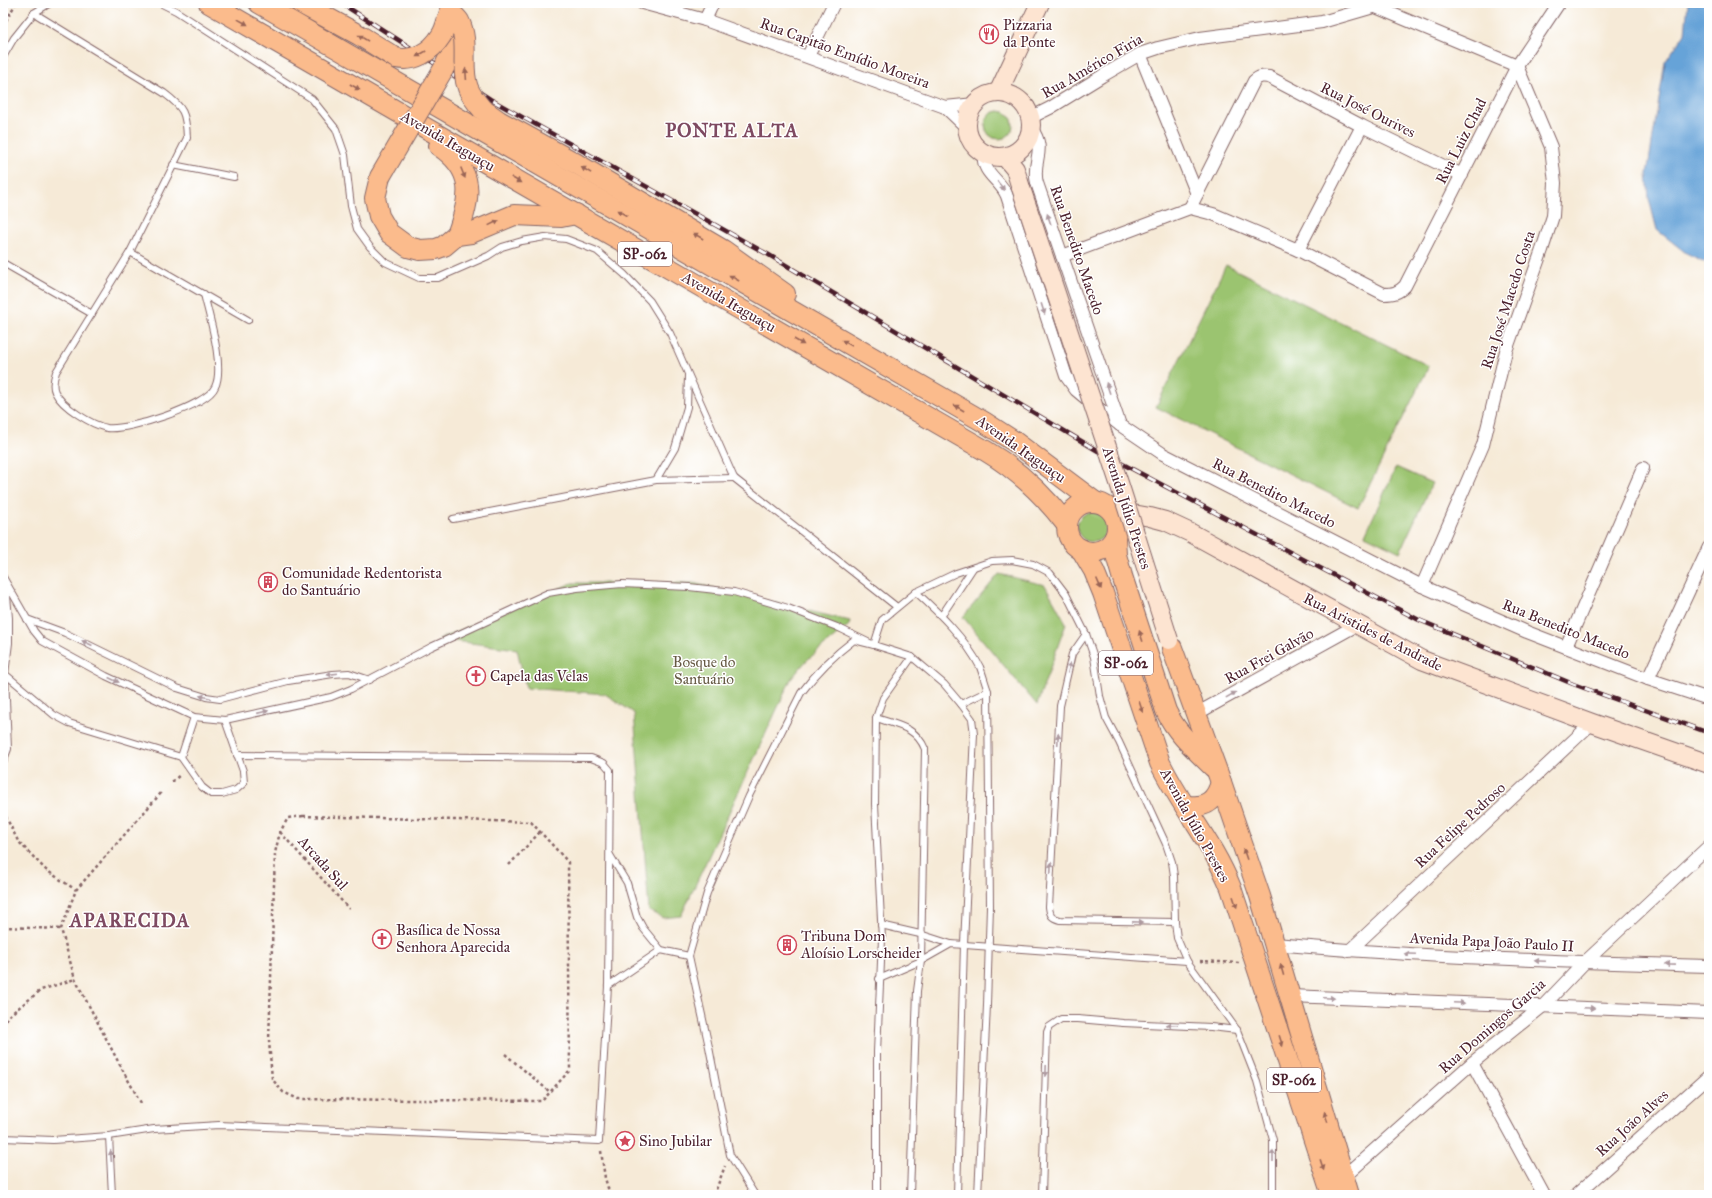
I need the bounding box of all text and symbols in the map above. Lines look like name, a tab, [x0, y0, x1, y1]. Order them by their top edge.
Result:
street label: Rua Capitão Emídio Moreira	[758, 14, 933, 92]
place label: Pizzaria da Ponte	[1003, 16, 1056, 51]
one-way arrow	[237, 19, 248, 26]
restaurant icon: Pizzaria da Ponte	[978, 23, 1000, 45]
street label: Rua Américo Firia	[1038, 29, 1146, 102]
one-way arrow	[357, 34, 369, 41]
one-way arrow	[415, 51, 427, 58]
one-way arrow	[462, 68, 469, 80]
street label: Rua José Ourives	[1317, 78, 1418, 143]
one-way arrow	[349, 84, 361, 91]
street label: Rua Luiz Chad	[1432, 95, 1491, 187]
street label: Avenida Itaguaçu	[397, 106, 498, 175]
district label: PONTE ALTA	[665, 119, 799, 142]
one-way arrow	[580, 166, 592, 173]
one-way arrow	[460, 167, 466, 178]
one-way arrow	[510, 176, 522, 183]
one-way arrow	[997, 181, 1005, 191]
street label: Rua Benedito Macedo	[1046, 183, 1108, 317]
one-way arrow	[616, 209, 627, 216]
one-way arrow	[1046, 213, 1052, 225]
one-way arrow	[488, 220, 500, 226]
street label: Rua José Macedo Costa	[1477, 228, 1540, 372]
one-way arrow	[692, 232, 704, 239]
road number: SP-062	[618, 242, 672, 266]
street label: Avenida Itaguaçu	[678, 267, 779, 336]
one-way arrow	[728, 274, 740, 281]
one-way arrow	[1040, 303, 1046, 315]
one-way arrow	[793, 339, 805, 346]
one-way arrow	[841, 339, 853, 346]
one-way arrow	[1105, 382, 1111, 394]
one-way arrow	[953, 404, 965, 411]
street label: Avenida Itaguaçu	[972, 411, 1069, 487]
street label: Avenida Júlio Prestes	[1097, 444, 1155, 572]
street label: Rua Benedito Macedo	[1209, 454, 1339, 532]
place label: Comunidade Redentorista do Santuário	[282, 564, 442, 599]
building icon: Comunidade Redentorista do Santuário	[257, 571, 279, 593]
one-way arrow	[1096, 578, 1102, 589]
street label: Rua Aristides de Andrade	[1300, 589, 1446, 675]
street label: Rua Benedito Macedo	[1500, 595, 1633, 663]
street label: Rua Frei Galvão	[1221, 624, 1317, 688]
one-way arrow	[1138, 630, 1144, 642]
one-way arrow	[82, 640, 93, 646]
road number: SP-062	[1099, 651, 1153, 675]
park label: Bosque do Santuário	[673, 653, 736, 688]
one-way arrow	[1066, 662, 1072, 674]
church icon: Capela das Velas	[465, 665, 487, 687]
place label: Capela das Velas	[490, 667, 588, 685]
one-way arrow	[326, 671, 338, 677]
one-way arrow	[108, 677, 120, 683]
one-way arrow	[1225, 691, 1236, 698]
one-way arrow	[199, 693, 212, 699]
one-way arrow	[1138, 701, 1144, 713]
one-way arrow	[257, 709, 269, 715]
one-way arrow	[1055, 733, 1062, 745]
street label: Avenida Júlio Prestes	[1155, 764, 1234, 886]
street label: Rua Felipe Pedroso	[1411, 778, 1509, 872]
street label: Arcada Sul	[294, 832, 352, 894]
one-way arrow	[1242, 848, 1248, 860]
one-way arrow	[1047, 862, 1054, 874]
one-way arrow	[1233, 896, 1239, 908]
district label: APARECIDA	[68, 909, 190, 932]
one-way arrow	[1132, 919, 1145, 925]
place label: Basílica de Nossa Senhora Aparecida	[396, 921, 511, 956]
place label: Tribuna Dom Aloísio Lorscheider	[800, 927, 922, 962]
church icon: Basílica de Nossa Senhora Aparecida	[371, 928, 393, 950]
street label: Avenida Papa João Paulo II	[1408, 929, 1575, 956]
building icon: Tribuna Dom Aloísio Lorscheider	[776, 934, 798, 956]
one-way arrow	[1403, 951, 1416, 957]
one-way arrow	[1534, 957, 1546, 964]
one-way arrow	[1663, 962, 1676, 968]
one-way arrow	[1279, 964, 1285, 976]
street label: Rua Domingos Garcia	[1435, 974, 1549, 1077]
one-way arrow	[1323, 994, 1335, 1001]
one-way arrow	[1453, 1000, 1466, 1006]
one-way arrow	[1583, 1005, 1595, 1012]
one-way arrow	[1166, 1022, 1178, 1029]
one-way arrow	[1278, 1036, 1284, 1048]
one-way arrow	[1042, 1065, 1049, 1077]
road number: SP-062	[1267, 1068, 1321, 1092]
street label: Rua João Alves	[1592, 1086, 1673, 1161]
one-way arrow	[1323, 1111, 1329, 1123]
place icon: Sino Jubilar	[614, 1130, 636, 1152]
place label: Sino Jubilar	[639, 1132, 712, 1151]
one-way arrow	[1270, 1149, 1276, 1162]
one-way arrow	[107, 1150, 114, 1162]
one-way arrow	[1319, 1159, 1325, 1171]

